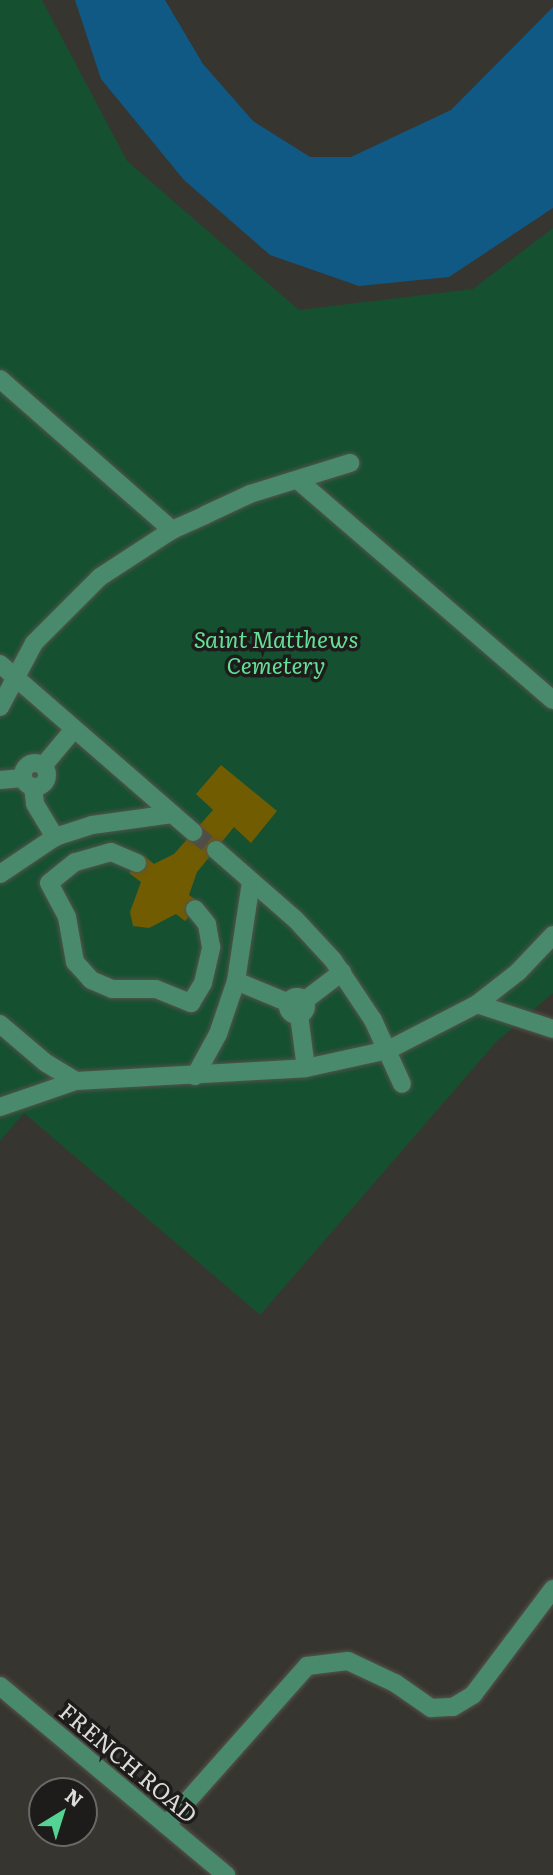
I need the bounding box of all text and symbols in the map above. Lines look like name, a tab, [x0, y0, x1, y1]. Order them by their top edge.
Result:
park label: Saint Matthews Cemetery	[194, 624, 358, 678]
street label: FRENCH ROAD	[55, 1696, 203, 1828]
north arrow	[28, 1777, 98, 1847]

